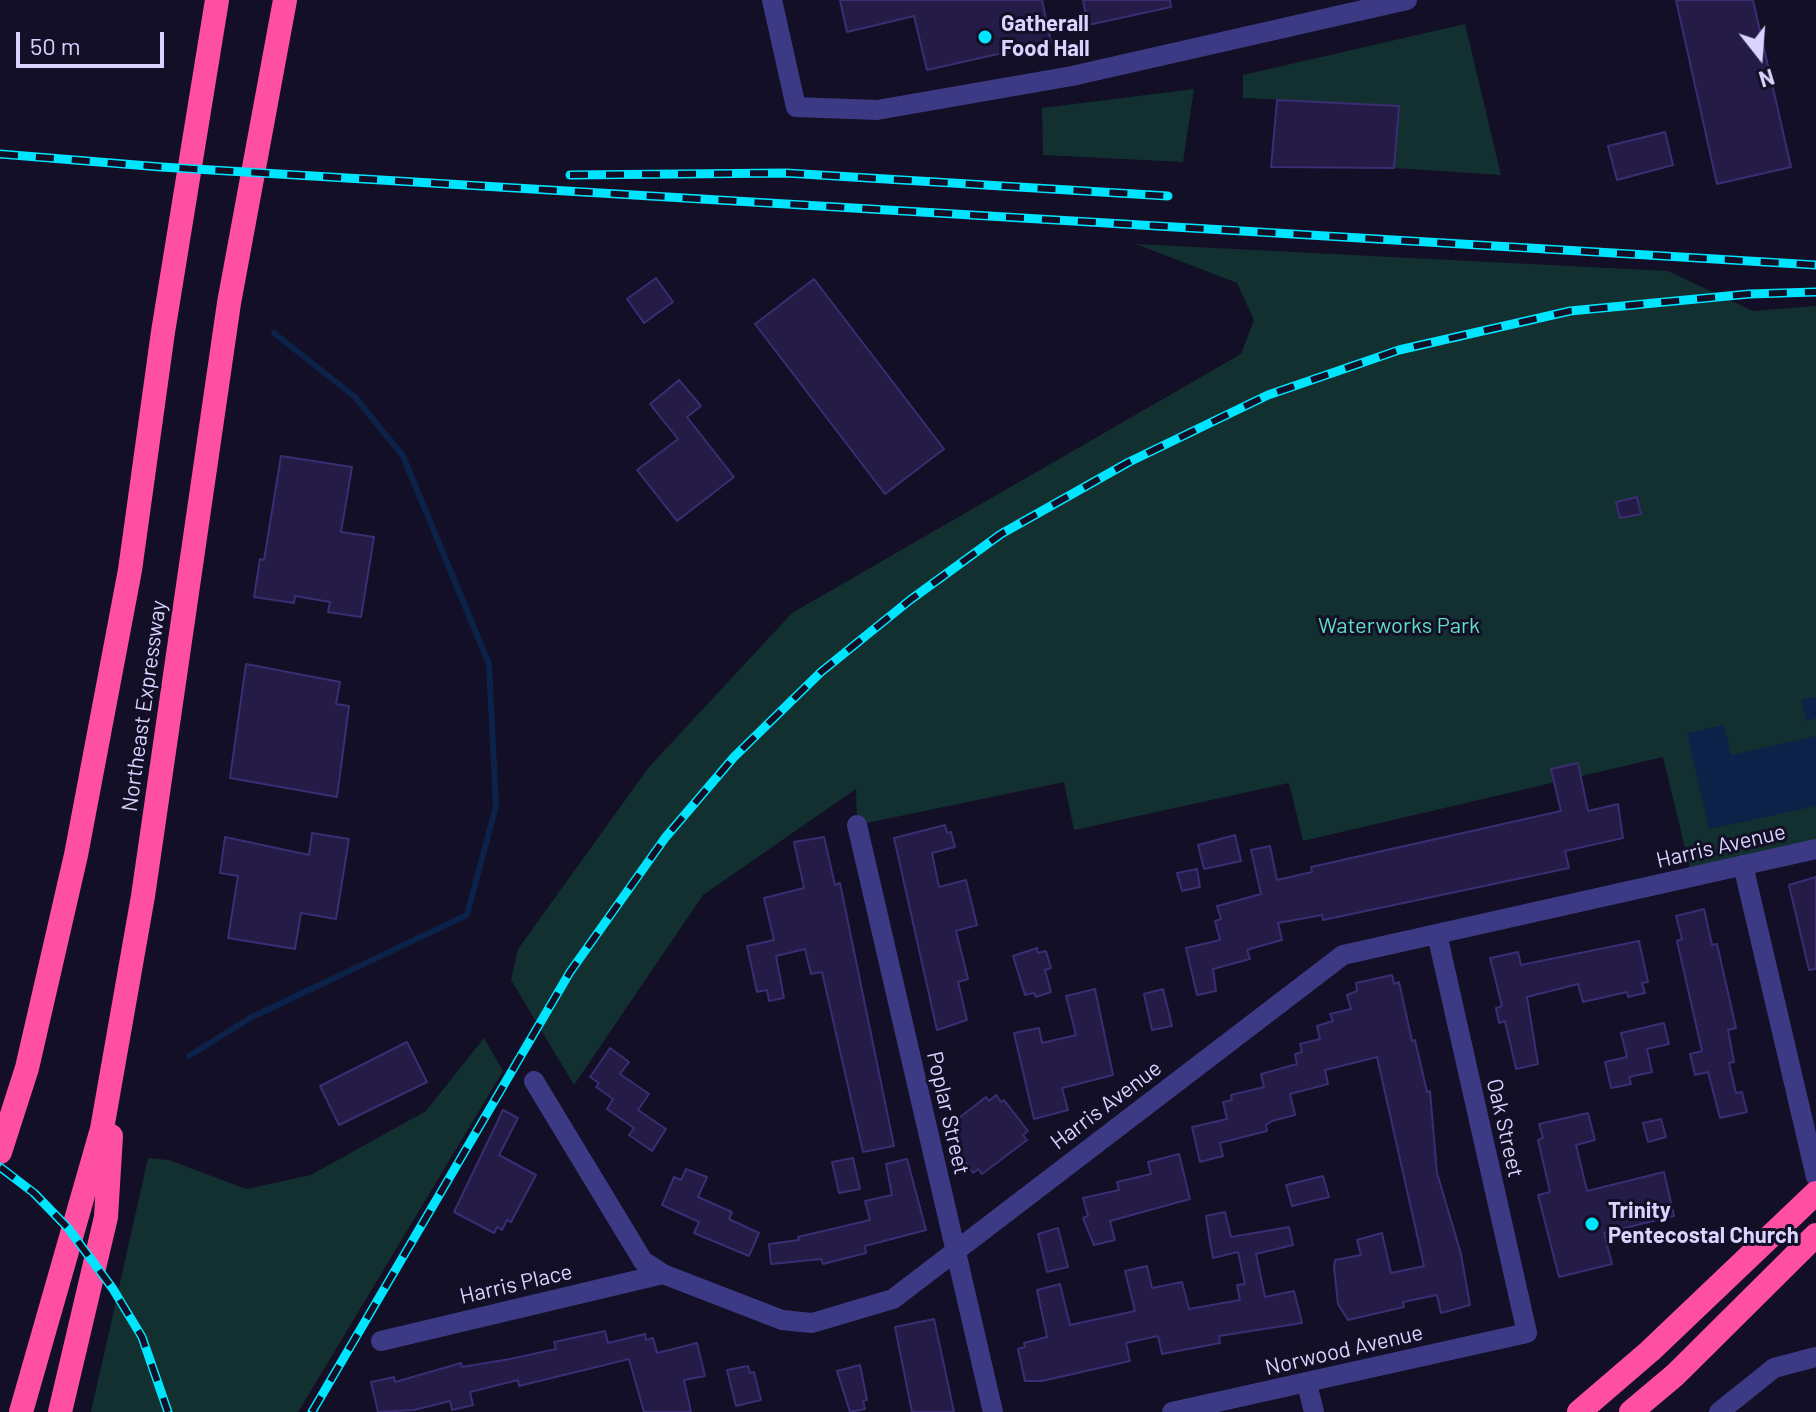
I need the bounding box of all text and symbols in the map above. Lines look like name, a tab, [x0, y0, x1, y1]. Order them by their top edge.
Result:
place label: Gatherall Food Hall	[1001, 11, 1090, 62]
scale bar	[20, 16, 168, 66]
north arrow	[1720, 16, 1800, 96]
marker: Gatherall Food Hall	[976, 28, 994, 46]
text: 50 m	[30, 31, 81, 60]
text: N	[1756, 64, 1778, 94]
street label: Northeast Expressway	[116, 599, 172, 813]
park label: Waterworks Park	[1318, 613, 1480, 639]
street label: Harris Avenue	[1654, 818, 1788, 874]
street label: Poplar Street	[921, 1049, 975, 1177]
street label: Harris Avenue	[1045, 1055, 1167, 1155]
street label: Oak Street	[1481, 1076, 1529, 1180]
place label: Trinity Pentecostal Church	[1608, 1198, 1799, 1250]
marker: Trinity Pentecostal Church	[1583, 1215, 1601, 1233]
street label: Harris Place	[457, 1258, 575, 1310]
street label: Norwood Avenue	[1262, 1319, 1426, 1381]

